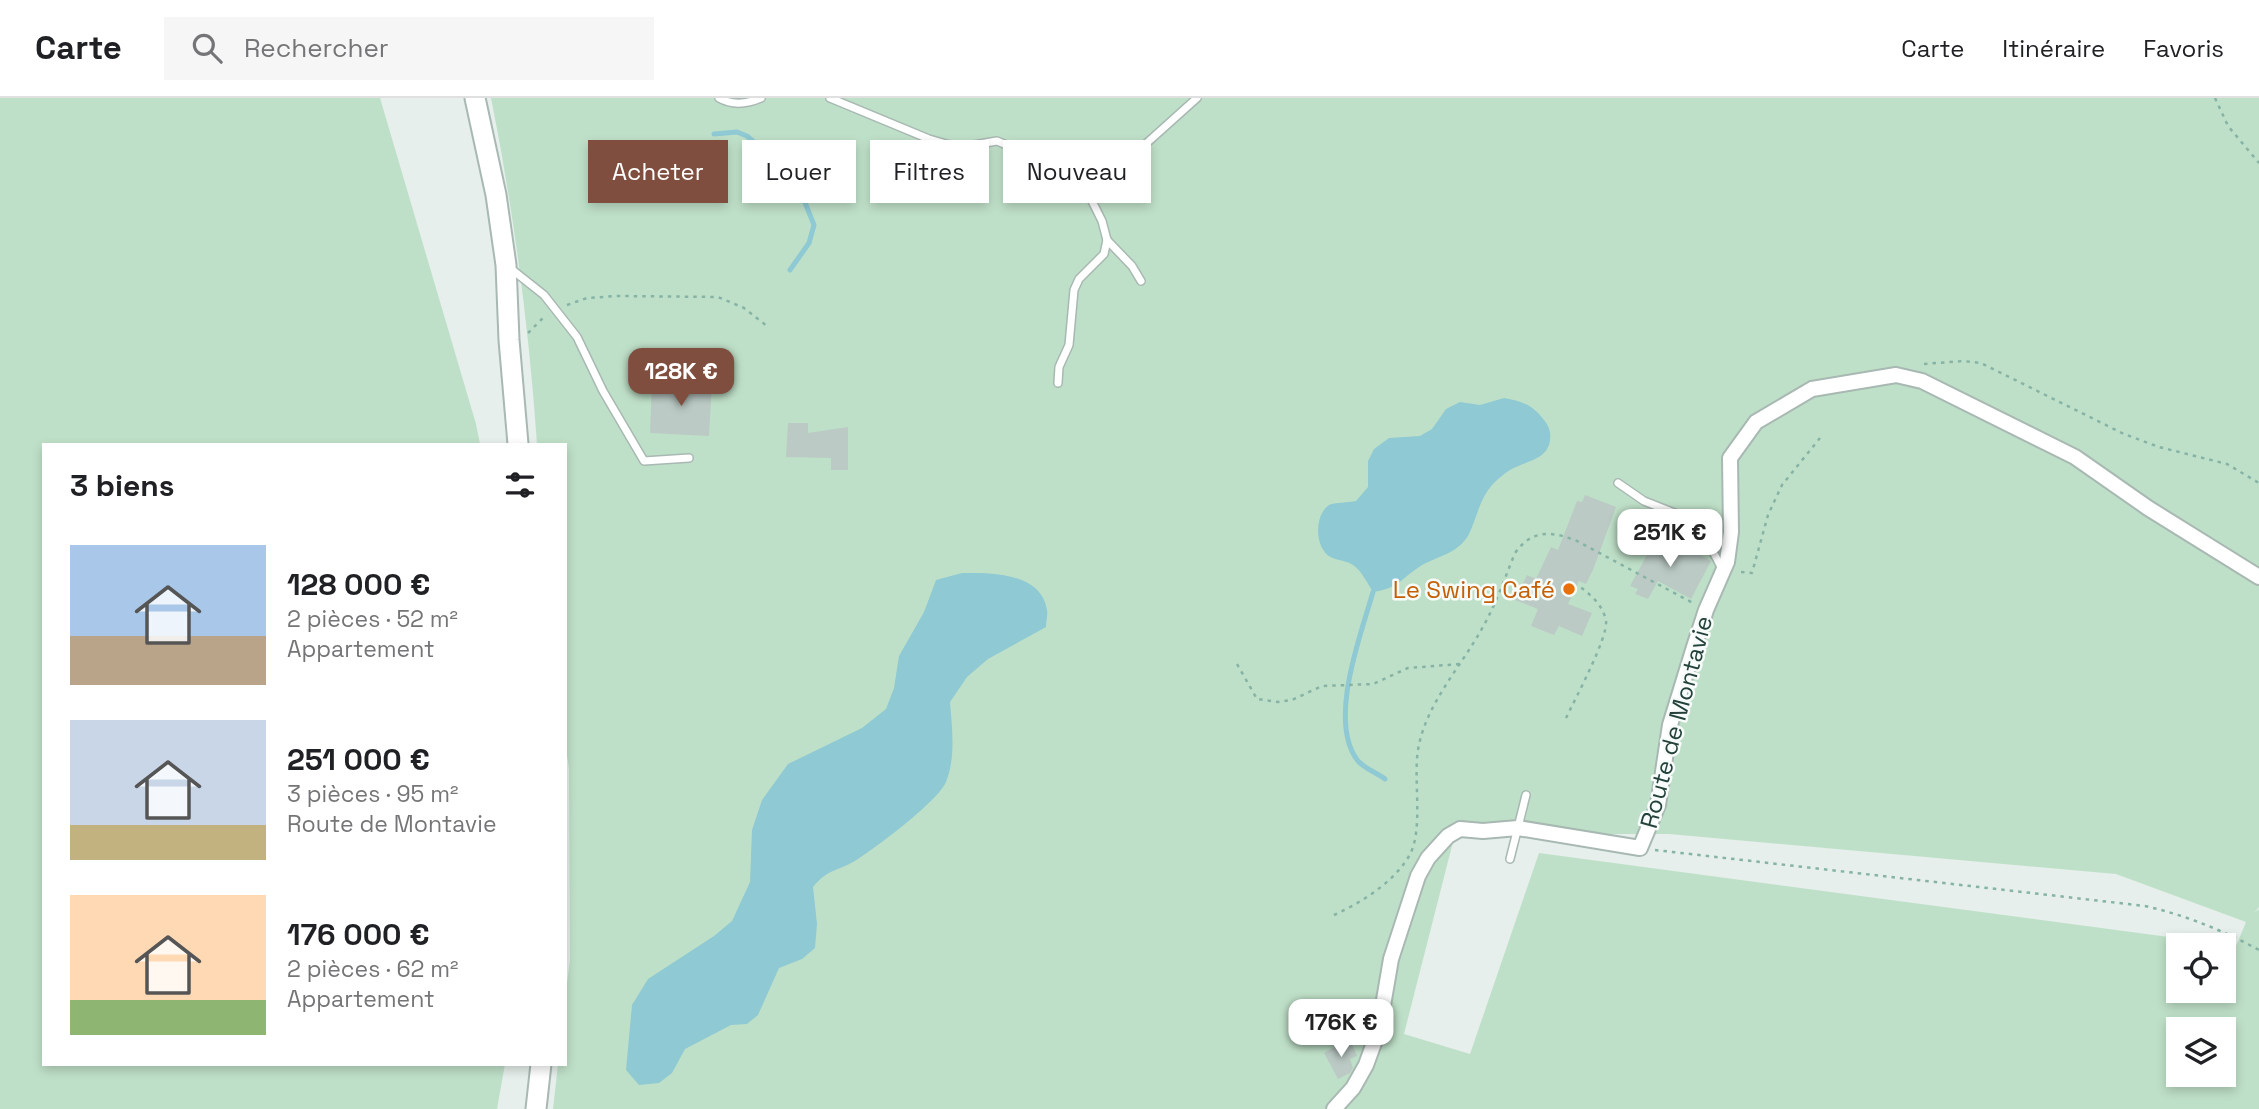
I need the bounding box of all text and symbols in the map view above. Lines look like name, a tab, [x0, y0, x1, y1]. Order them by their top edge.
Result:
search box	[164, 17, 654, 80]
text: Carte	[35, 27, 122, 69]
icon: search	[188, 29, 226, 67]
text: Rechercher	[244, 31, 389, 65]
text: Carte	[1901, 33, 1964, 64]
text: Itinéraire	[2002, 33, 2105, 64]
text: Favoris	[2143, 33, 2224, 64]
chip: Acheter	[588, 140, 728, 203]
chip: Louer	[742, 140, 856, 203]
chip: Filtres	[870, 140, 989, 203]
chip: Nouveau	[1003, 140, 1151, 203]
pin: 128K €	[624, 348, 738, 408]
text: 128K €	[644, 356, 718, 386]
text: 3 biens	[70, 466, 175, 505]
icon: filters	[501, 466, 539, 504]
pin: 251K €	[1613, 510, 1727, 569]
text: 251K €	[1633, 517, 1707, 547]
text: 128 000 €	[287, 565, 430, 604]
icon: home	[126, 573, 210, 657]
place label: Le Swing Café	[1393, 574, 1555, 605]
marker: Le Swing Café	[1561, 581, 1577, 597]
text: 2 pièces · 52 m²	[287, 604, 458, 634]
street label: Route de Montavie	[1633, 612, 1719, 832]
text: Appartement	[287, 634, 435, 664]
text: 251 000 €	[287, 740, 430, 779]
icon: home	[126, 748, 210, 832]
text: 3 pièces · 95 m²	[287, 779, 458, 809]
text: Route de Montavie	[287, 809, 497, 839]
text: 176 000 €	[287, 915, 430, 954]
icon: home	[126, 923, 210, 1007]
map controls	[2166, 933, 2236, 1087]
button: locate	[2166, 933, 2236, 1003]
text: 2 pièces · 62 m²	[287, 954, 458, 984]
text: Appartement	[287, 984, 435, 1014]
pin: 176K €	[1284, 1000, 1398, 1059]
text: 176K €	[1304, 1007, 1378, 1037]
button: layers	[2166, 1017, 2236, 1087]

